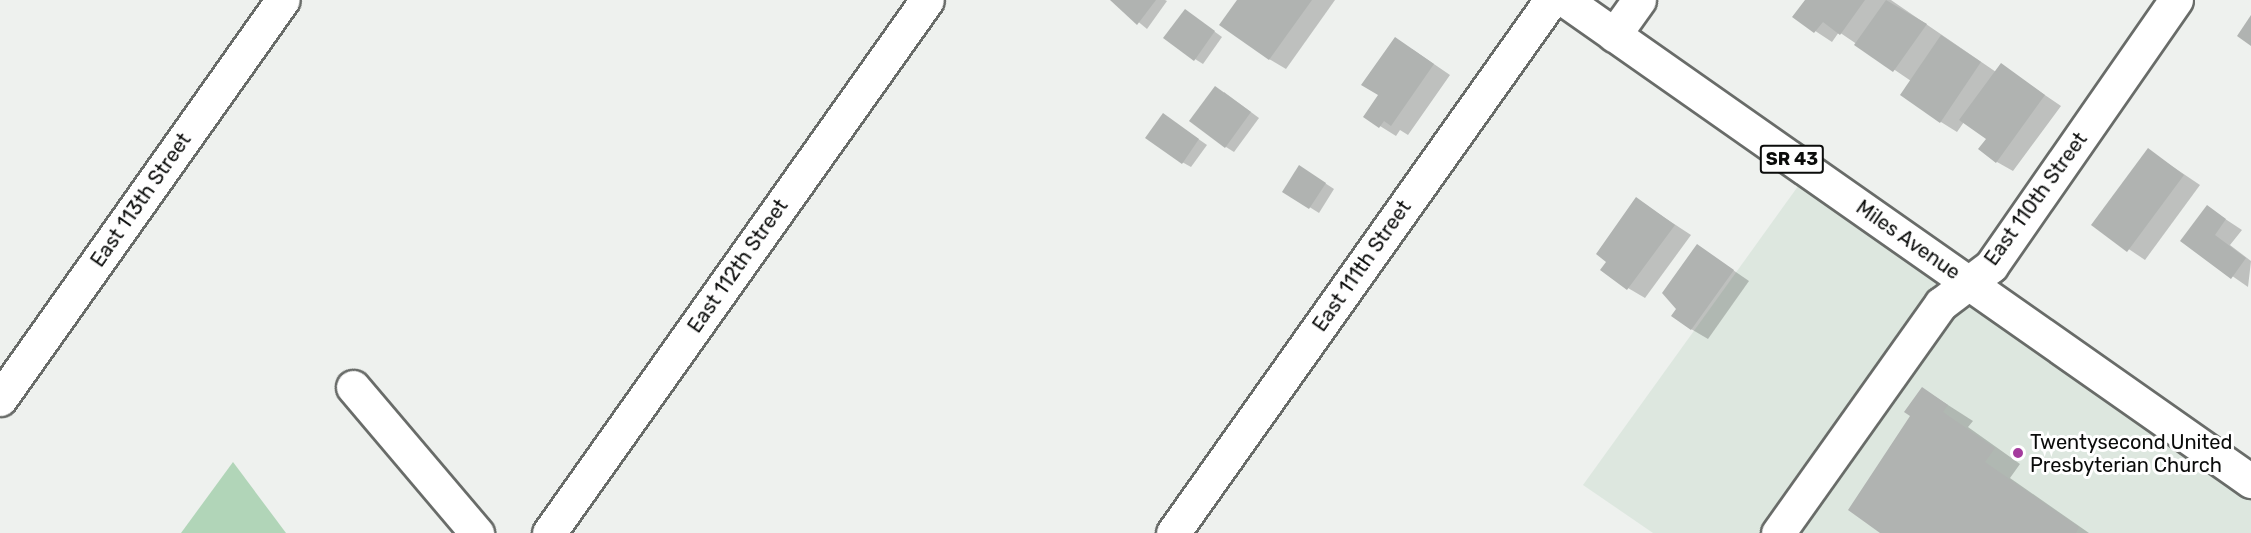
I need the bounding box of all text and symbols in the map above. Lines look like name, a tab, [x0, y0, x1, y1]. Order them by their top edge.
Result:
street label: East 113th Street	[86, 128, 196, 272]
street label: East 110th Street	[1980, 128, 2092, 270]
road number: SR 43	[1759, 144, 1825, 174]
street label: East 112th Street	[683, 195, 793, 337]
street label: Miles Avenue	[1851, 195, 1965, 285]
street label: East 111th Street	[1308, 196, 1416, 336]
place label: Twentysecond United Presbyterian Church	[2030, 430, 2232, 477]
marker: Twentysecond United Presbyterian Church	[2011, 446, 2025, 460]

